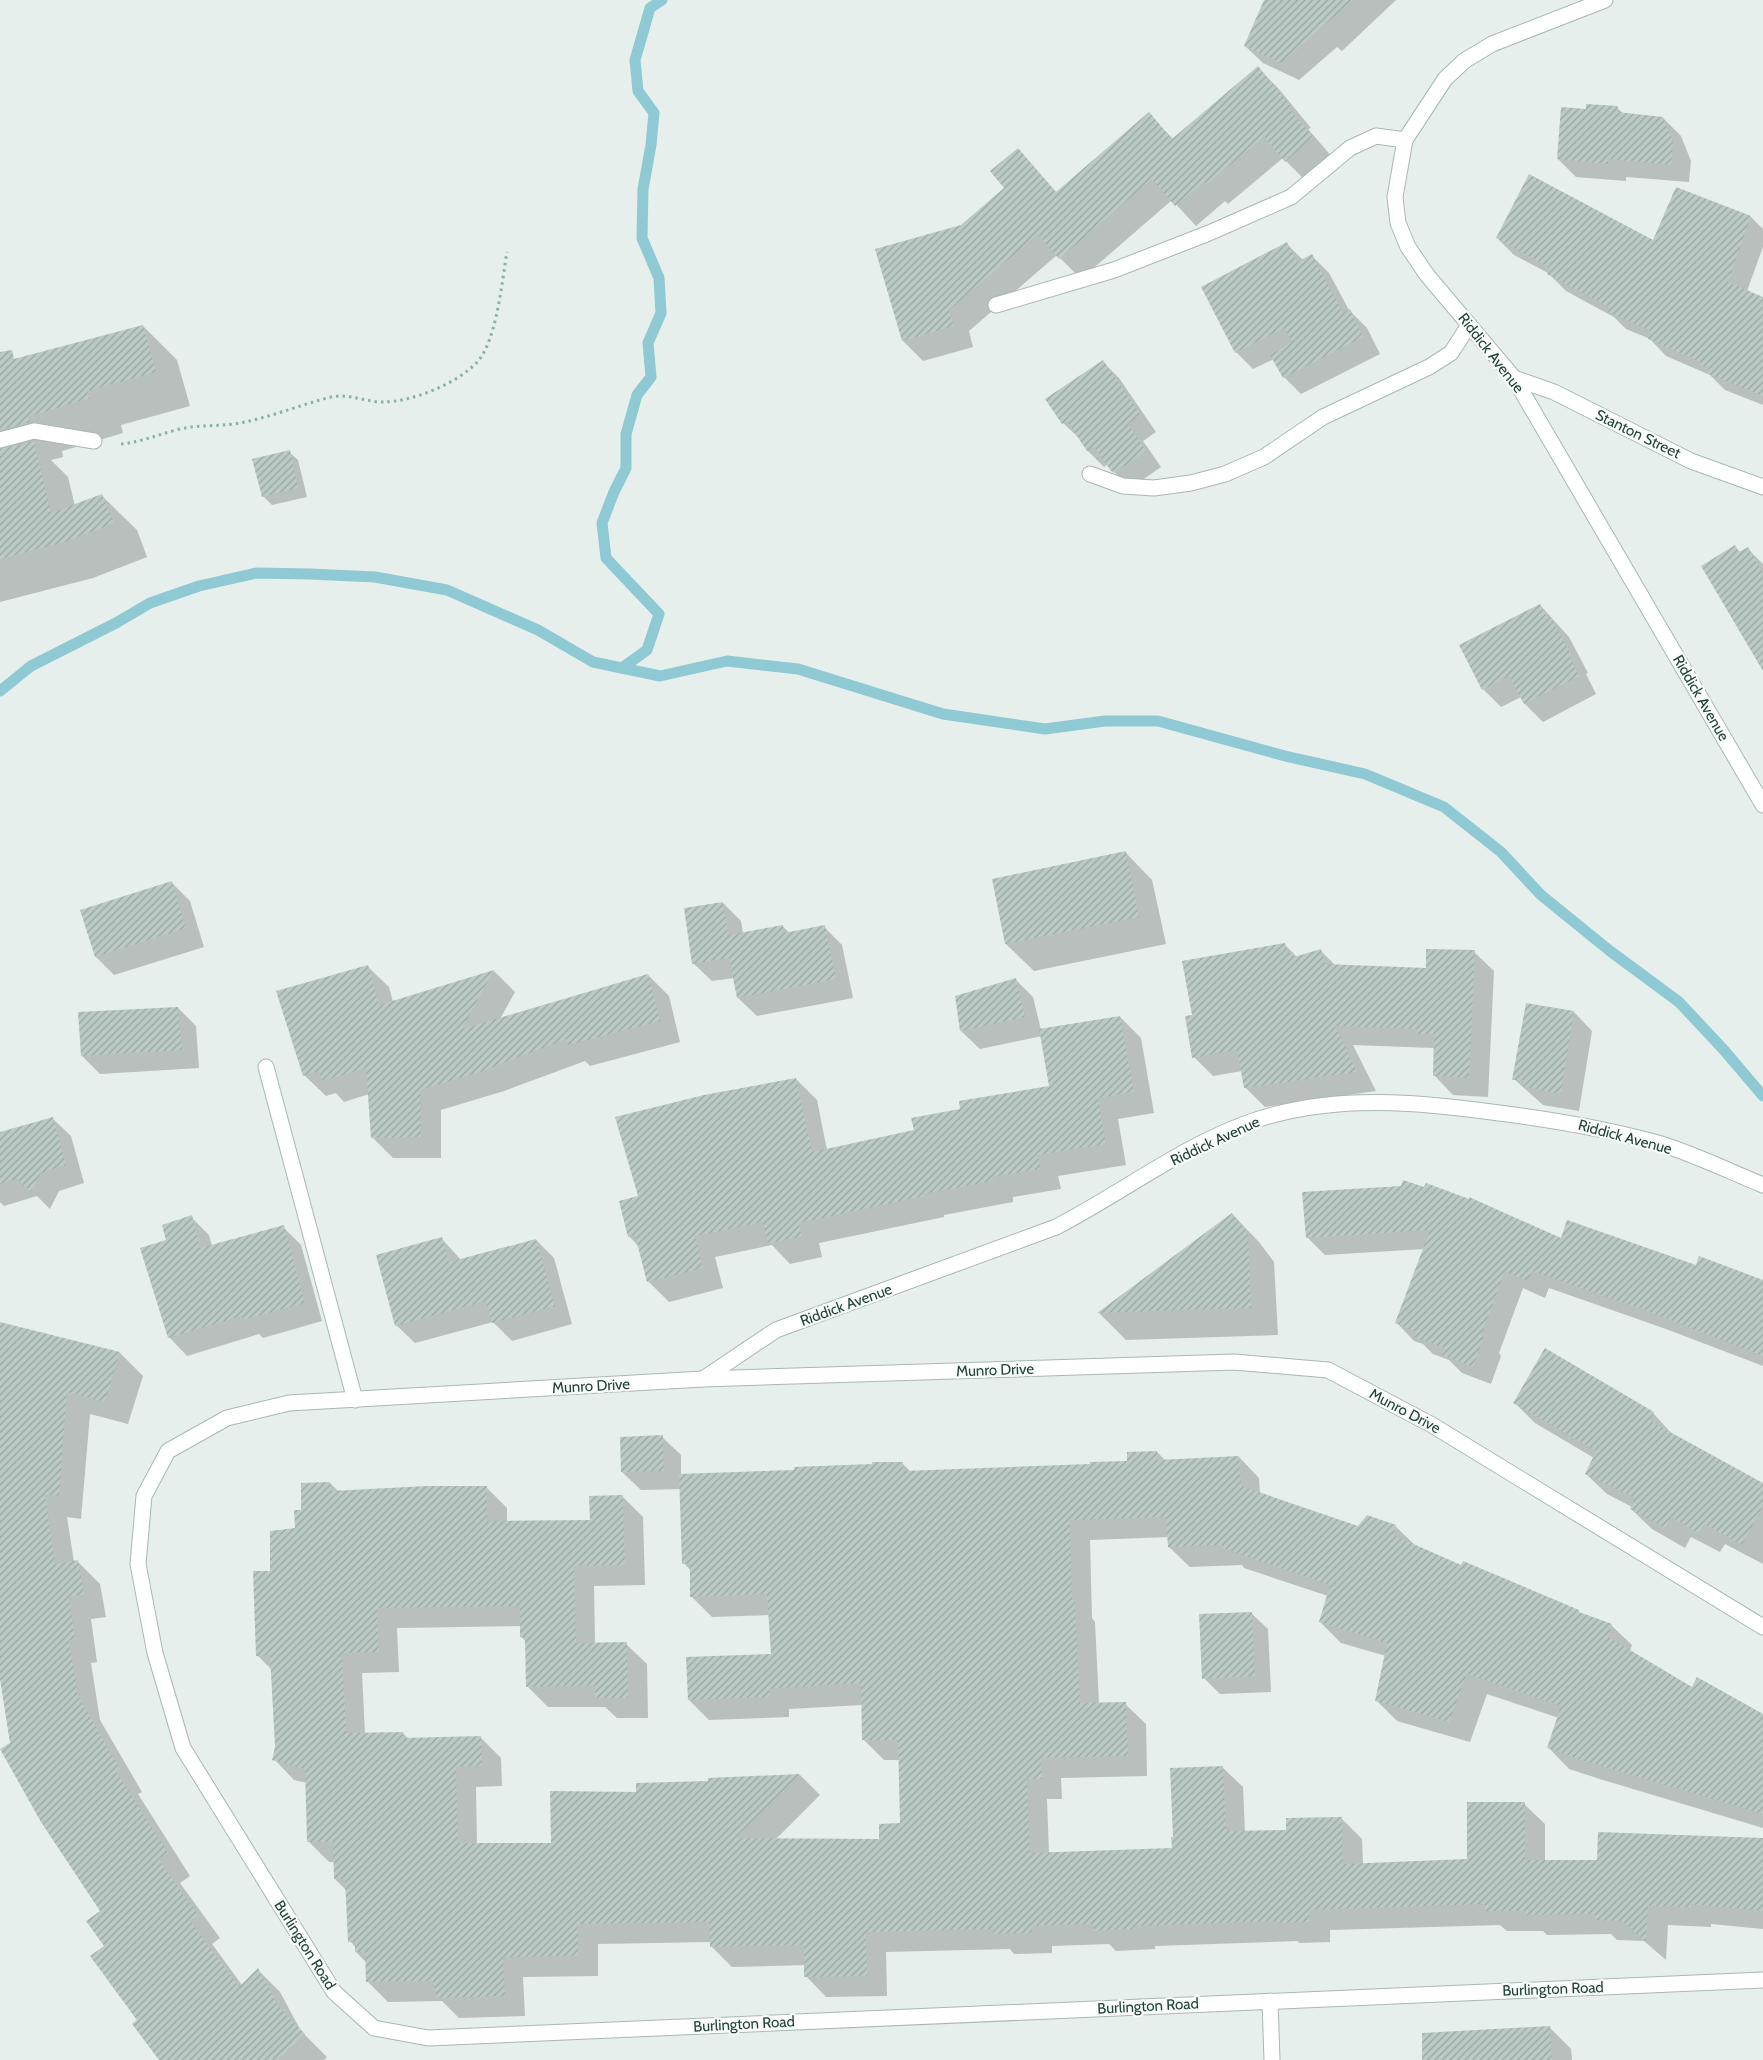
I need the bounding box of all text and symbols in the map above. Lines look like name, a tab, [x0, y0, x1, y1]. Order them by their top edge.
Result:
street label: Riddick Avenue	[1454, 309, 1528, 397]
street label: Stanton Street	[1592, 406, 1684, 462]
street label: Riddick Avenue	[1669, 652, 1733, 745]
street label: Riddick Avenue	[1168, 1112, 1263, 1170]
street label: Riddick Avenue	[1576, 1116, 1674, 1158]
street label: Riddick Avenue	[798, 1280, 895, 1330]
street label: Munro Drive	[956, 1360, 1035, 1380]
street label: Munro Drive	[552, 1375, 631, 1397]
street label: Munro Drive	[1366, 1385, 1444, 1437]
street label: Burlington Road	[270, 1897, 340, 1993]
street label: Burlington Road	[1502, 1978, 1604, 2000]
street label: Burlington Road	[1097, 1994, 1199, 2018]
street label: Burlington Road	[693, 2012, 795, 2036]

